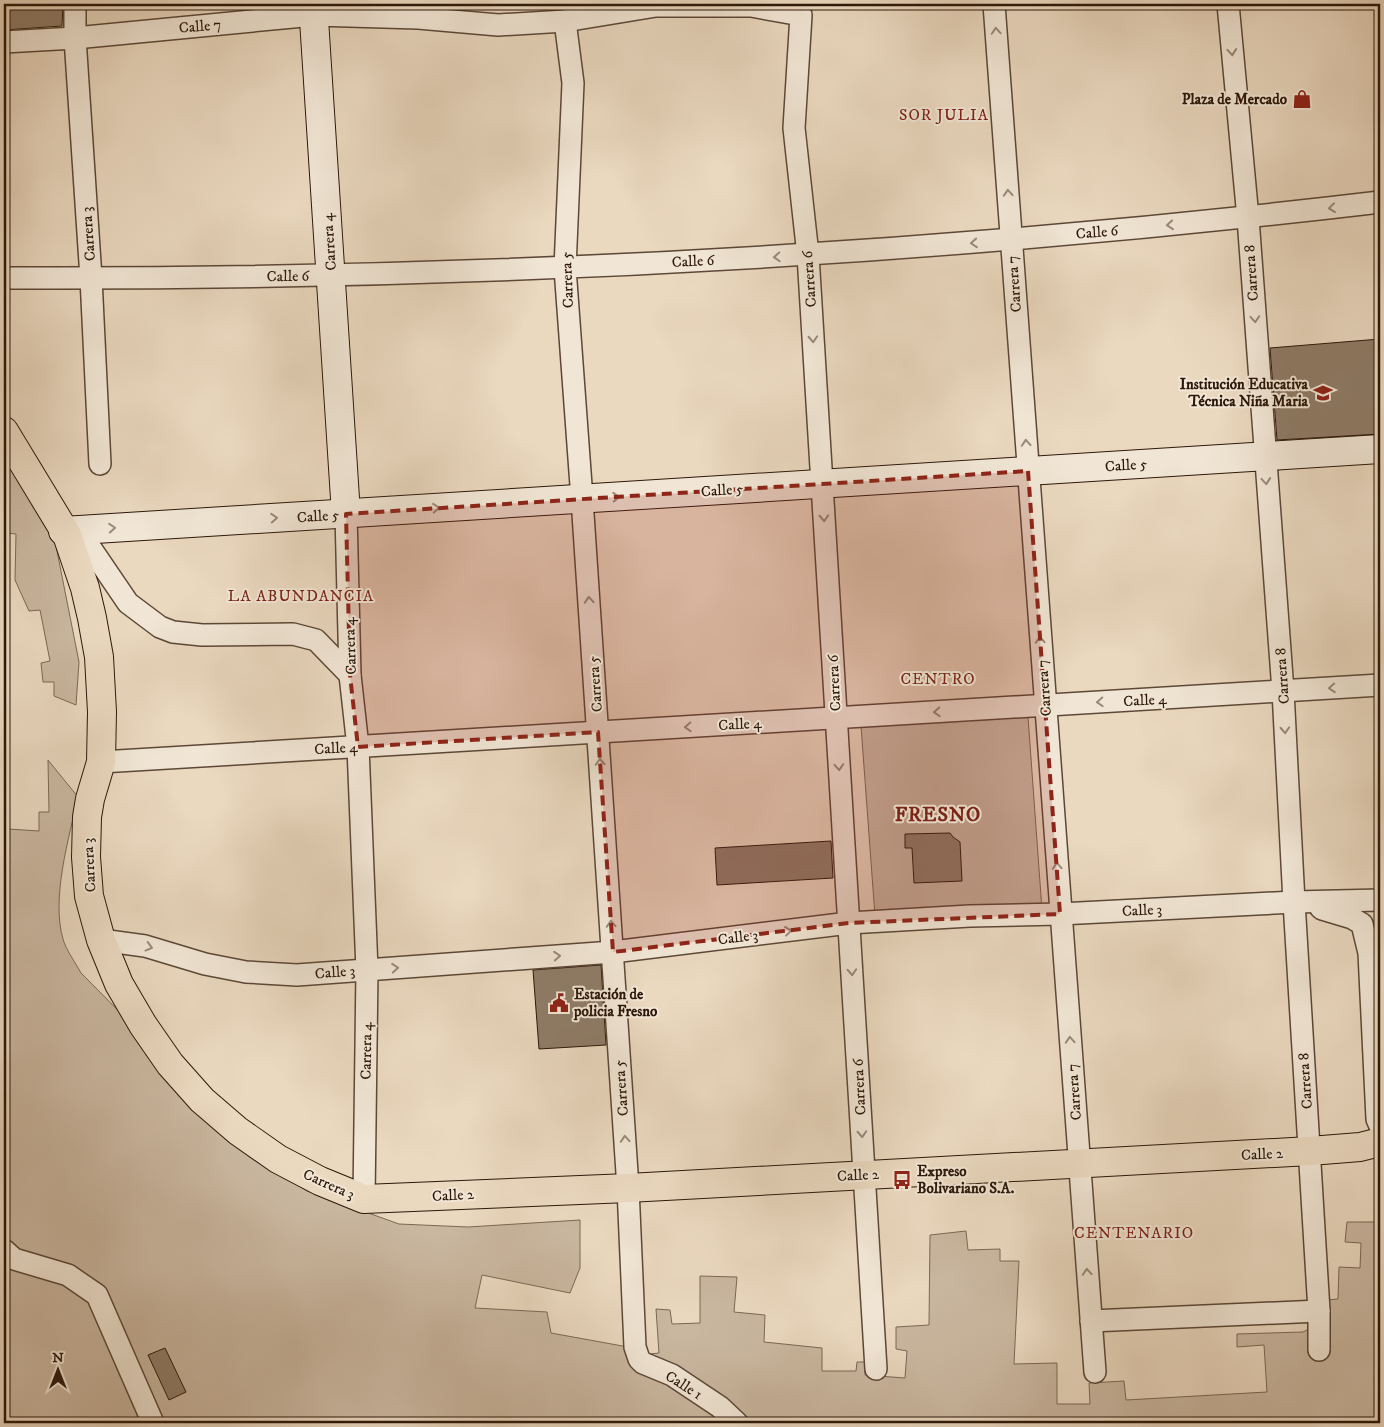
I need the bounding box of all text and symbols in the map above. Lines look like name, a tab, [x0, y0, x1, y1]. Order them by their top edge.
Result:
street label: Calle 7	[178, 15, 222, 38]
one-way arrow	[990, 27, 1001, 35]
one-way arrow	[1227, 49, 1238, 57]
shop icon: Plaza de Mercado	[1291, 88, 1313, 110]
place label: Plaza de Mercado	[1182, 90, 1288, 109]
district label: SOR JULIA	[899, 105, 989, 125]
one-way arrow	[1002, 189, 1013, 197]
one-way arrow	[1328, 202, 1336, 213]
street label: Carrera 3	[77, 206, 100, 262]
street label: Carrera 4	[318, 212, 341, 271]
one-way arrow	[1166, 219, 1174, 230]
street label: Calle 6	[1075, 221, 1120, 244]
one-way arrow	[969, 237, 977, 248]
street label: Carrera 8	[1240, 244, 1263, 302]
street label: Carrera 6	[798, 249, 821, 308]
street label: Carrera 5	[557, 251, 578, 308]
street label: Calle 6	[671, 251, 716, 272]
one-way arrow	[772, 251, 780, 262]
street label: Carrera 7	[1003, 255, 1026, 313]
street label: Calle 6	[267, 267, 311, 286]
one-way arrow	[1249, 315, 1260, 323]
one-way arrow	[808, 335, 819, 343]
place label: Institución Educativa Técnica Niña Maria	[1180, 375, 1309, 411]
school or university icon: Institución Educativa Técnica Niña Maria	[1312, 382, 1334, 404]
one-way arrow	[1021, 438, 1032, 446]
street label: Calle 5	[1104, 455, 1148, 476]
one-way arrow	[1261, 477, 1272, 485]
street label: Calle 5	[700, 480, 744, 501]
one-way arrow	[612, 492, 620, 503]
one-way arrow	[433, 503, 441, 514]
street label: Calle 5	[296, 506, 340, 527]
one-way arrow	[270, 513, 278, 524]
one-way arrow	[819, 515, 830, 523]
one-way arrow	[108, 523, 116, 534]
district label: LA ABUNDANCIA	[228, 586, 374, 606]
one-way arrow	[584, 596, 595, 604]
street label: Carrera 4	[340, 617, 361, 675]
one-way arrow	[1035, 635, 1046, 643]
street label: Carrera 8	[1271, 647, 1294, 705]
street label: Carrera 6	[823, 653, 845, 712]
street label: Carrera 5	[584, 655, 607, 713]
street label: Carrera 7	[1033, 659, 1056, 717]
district label: CENTRO	[900, 669, 976, 689]
one-way arrow	[1327, 683, 1335, 694]
street label: Calle 4	[1123, 690, 1168, 711]
one-way arrow	[1095, 697, 1103, 708]
one-way arrow	[933, 707, 941, 718]
street label: Calle 4	[718, 714, 763, 735]
one-way arrow	[683, 721, 691, 732]
one-way arrow	[1280, 726, 1291, 734]
street label: Calle 4	[314, 738, 359, 759]
one-way arrow	[595, 758, 606, 766]
one-way arrow	[834, 763, 845, 771]
district label: FRESNO	[895, 803, 981, 828]
street label: Carrera 3	[79, 837, 100, 893]
one-way arrow	[1052, 862, 1063, 870]
street label: Calle 3	[1121, 900, 1163, 921]
one-way arrow	[605, 920, 616, 928]
street label: Calle 3	[717, 926, 759, 949]
one-way arrow	[785, 926, 793, 937]
one-way arrow	[144, 942, 153, 952]
one-way arrow	[554, 951, 562, 962]
street label: Calle 3	[314, 961, 356, 984]
one-way arrow	[392, 962, 400, 973]
one-way arrow	[847, 968, 858, 976]
place label: Estación de policia Fresno	[573, 985, 658, 1021]
public building icon: Estación de policia Fresno	[548, 992, 570, 1014]
street label: Carrera 4	[356, 1022, 377, 1080]
one-way arrow	[1064, 1036, 1075, 1044]
street label: Carrera 8	[1294, 1052, 1317, 1110]
street label: Carrera 6	[848, 1057, 870, 1116]
street label: Carrera 5	[610, 1059, 633, 1117]
street label: Carrera 7	[1063, 1063, 1086, 1121]
one-way arrow	[856, 1131, 867, 1139]
one-way arrow	[619, 1135, 630, 1143]
street label: Calle 2	[1241, 1144, 1284, 1165]
place label: Expreso Bolivariano S.A.	[917, 1162, 1015, 1198]
street label: Carrera 3	[300, 1165, 358, 1204]
street label: Calle 2	[837, 1165, 880, 1186]
bus stop icon: Expreso Bolivariano S.A.	[891, 1169, 913, 1191]
street label: Calle 2	[432, 1185, 475, 1206]
district label: CENTENARIO	[1074, 1223, 1194, 1243]
one-way arrow	[1082, 1268, 1093, 1276]
north arrow	[32, 1344, 82, 1394]
text: N	[52, 1349, 64, 1367]
street label: Calle 1	[662, 1367, 706, 1404]

